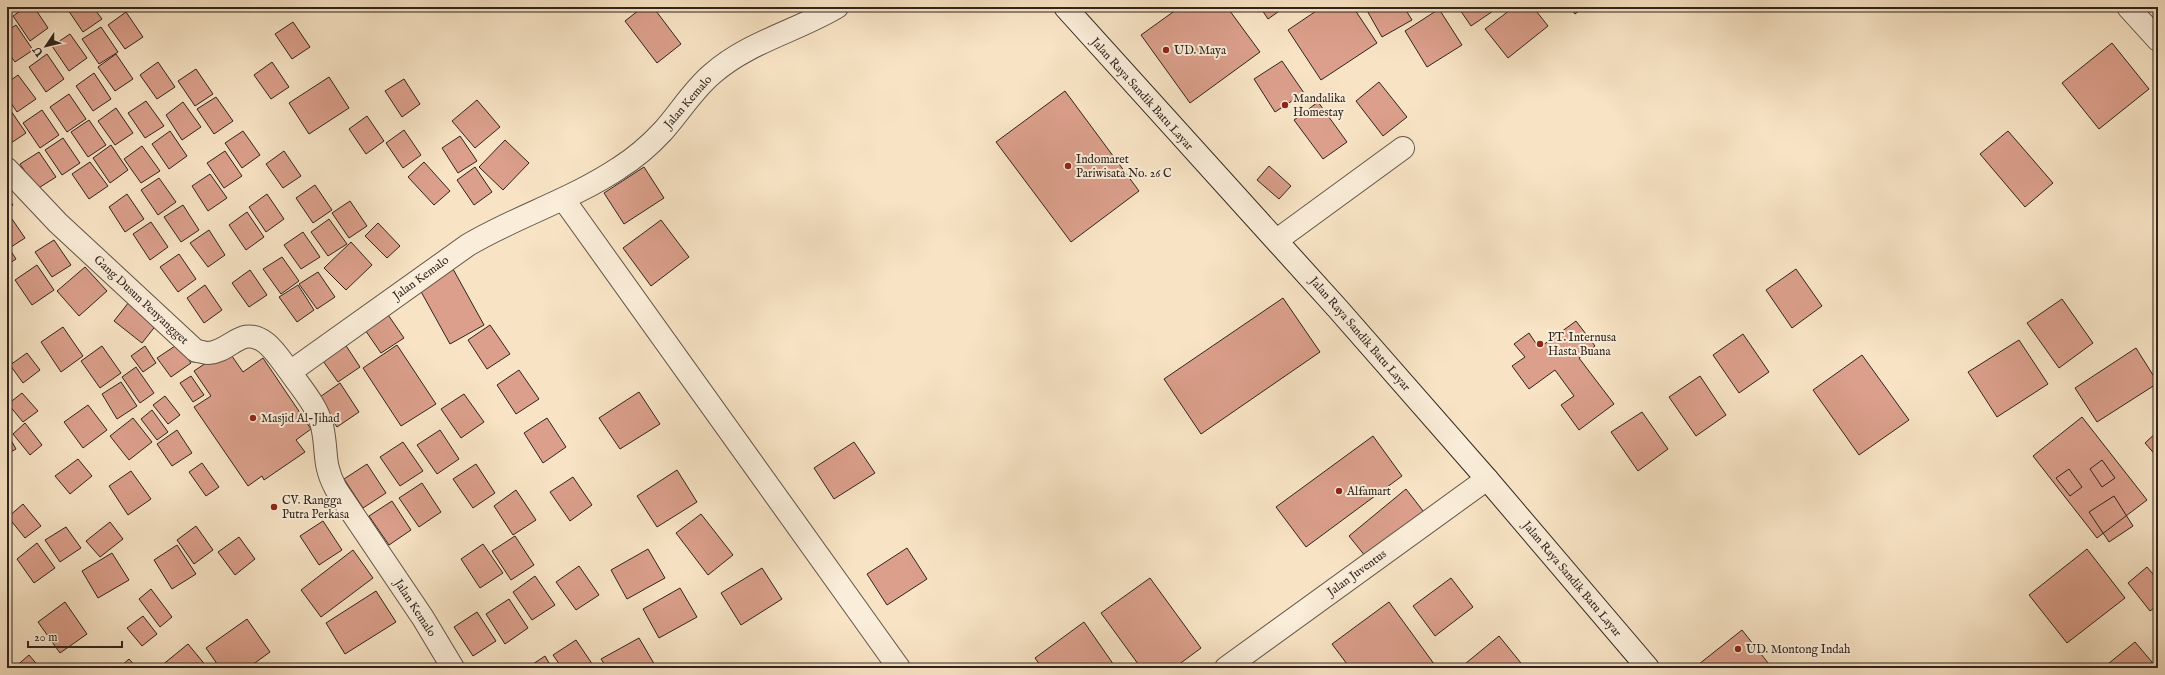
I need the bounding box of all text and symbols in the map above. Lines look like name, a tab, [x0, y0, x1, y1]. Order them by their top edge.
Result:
north arrow	[26, 26, 66, 66]
street label: Jalan Raya Sandik Batu Layar	[1085, 33, 1197, 155]
text: U	[30, 43, 48, 60]
place label: UD. Maya	[1174, 43, 1227, 58]
marker: UD. Maya	[1161, 45, 1171, 55]
street label: Jalan Kemalo	[660, 72, 716, 134]
place label: Mandalika Homestay	[1293, 91, 1346, 120]
marker: Mandalika Homestay	[1280, 100, 1290, 110]
place label: Indomaret Pariwisata No. 26 C	[1076, 152, 1172, 181]
marker: Indomaret Pariwisata No. 26 C	[1063, 161, 1073, 171]
street label: Gang Dusun Penyangget	[90, 252, 192, 348]
street label: Jalan Kemalo	[388, 252, 453, 305]
street label: Jalan Raya Sandik Batu Layar	[1304, 272, 1414, 395]
place label: PT. Internusa Hasta Buana	[1548, 330, 1617, 359]
marker: PT. Internusa Hasta Buana	[1535, 339, 1545, 349]
place label: Masjid Al-Jihad	[261, 411, 340, 427]
marker: Masjid Al-Jihad	[248, 413, 258, 423]
place label: Alfamart	[1346, 484, 1391, 499]
marker: Alfamart	[1334, 486, 1344, 496]
place label: CV. Rangga Putra Perkasa	[282, 493, 350, 522]
marker: CV. Rangga Putra Perkasa	[269, 502, 279, 512]
street label: Jalan Raya Sandik Batu Layar	[1517, 517, 1625, 641]
street label: Jalan Juventus	[1323, 546, 1390, 602]
street label: Jalan Kemalo	[389, 575, 439, 641]
scale bar	[28, 623, 122, 649]
text: 20 m	[34, 630, 57, 645]
place label: UD. Montong Indah	[1746, 642, 1851, 657]
marker: UD. Montong Indah	[1733, 644, 1743, 654]

